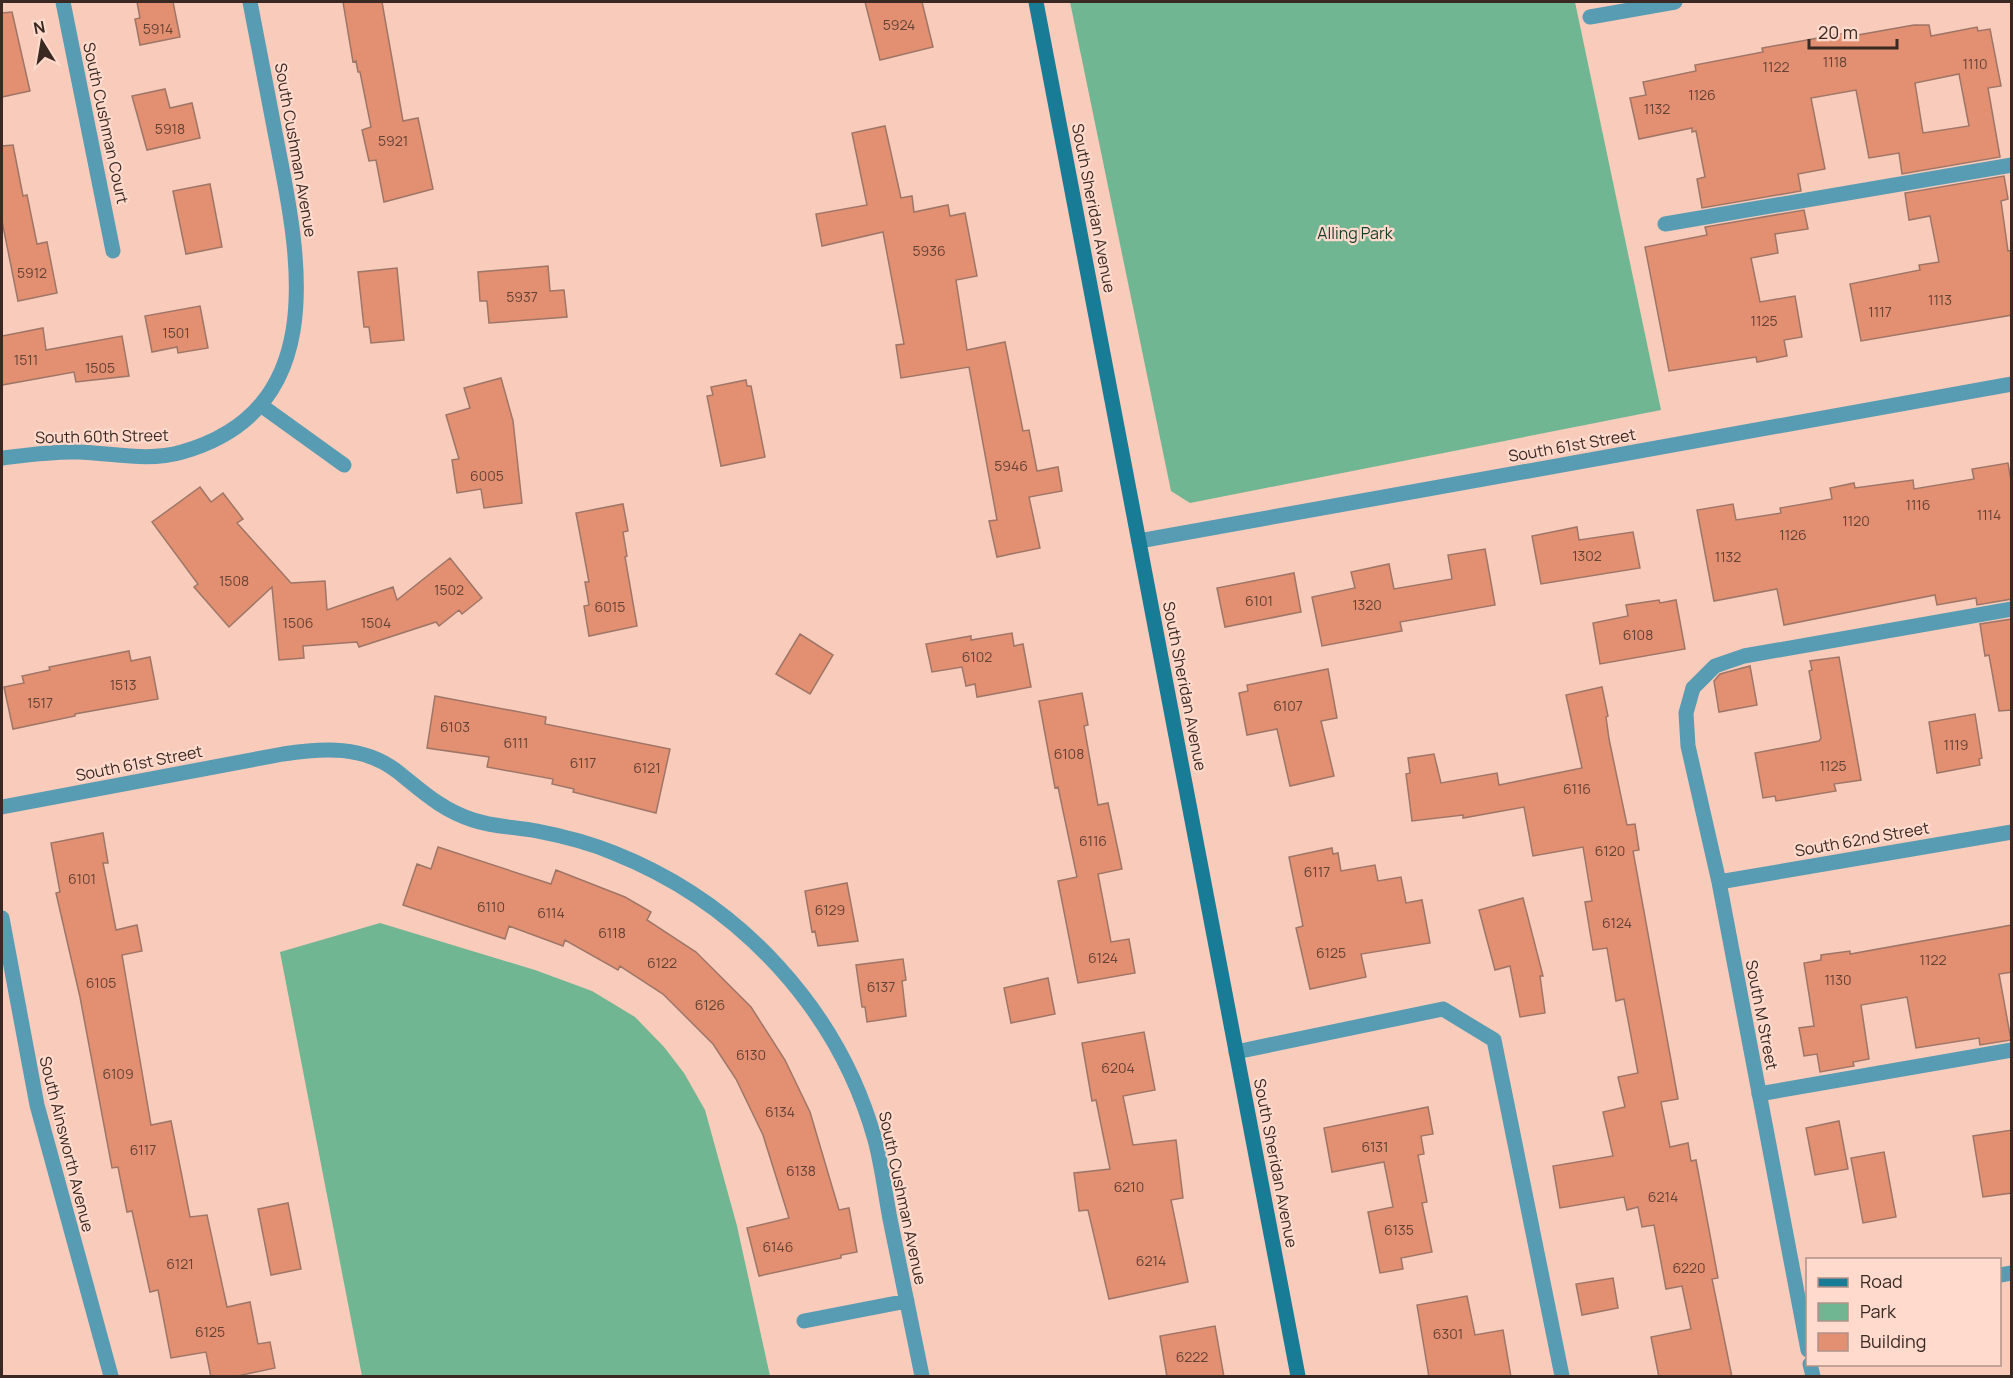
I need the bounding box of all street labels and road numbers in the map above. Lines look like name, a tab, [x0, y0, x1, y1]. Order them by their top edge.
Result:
street label: South Cushman Court	[78, 40, 134, 206]
street label: South Cushman Avenue	[270, 61, 322, 239]
street label: South Sheridan Avenue	[1067, 121, 1121, 295]
street label: South 61st Street	[1507, 423, 1637, 467]
street label: South 60th Street	[35, 424, 169, 448]
street label: South Sheridan Avenue	[1158, 599, 1212, 773]
street label: South 61st Street	[74, 740, 204, 786]
street label: South 62nd Street	[1793, 816, 1931, 862]
street label: South M Street	[1741, 958, 1783, 1072]
street label: South Ainsworth Avenue	[34, 1054, 100, 1234]
street label: South Sheridan Avenue	[1249, 1076, 1303, 1250]
street label: South Cushman Avenue	[874, 1109, 932, 1287]

